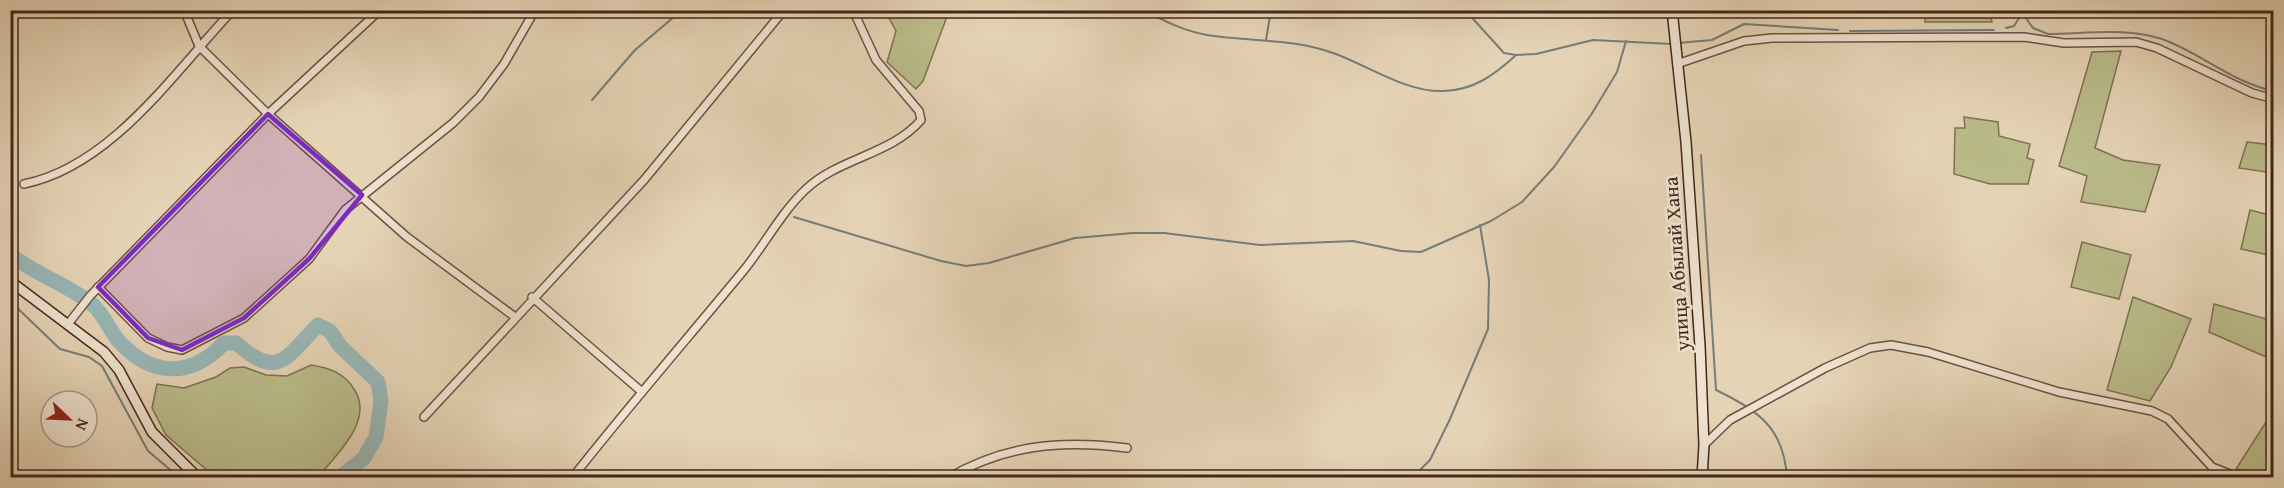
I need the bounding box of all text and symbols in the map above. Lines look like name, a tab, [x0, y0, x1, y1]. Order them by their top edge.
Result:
street label: улица Абылай Хана	[1655, 175, 1697, 353]
north arrow	[39, 389, 99, 449]
text: N	[70, 415, 96, 435]

